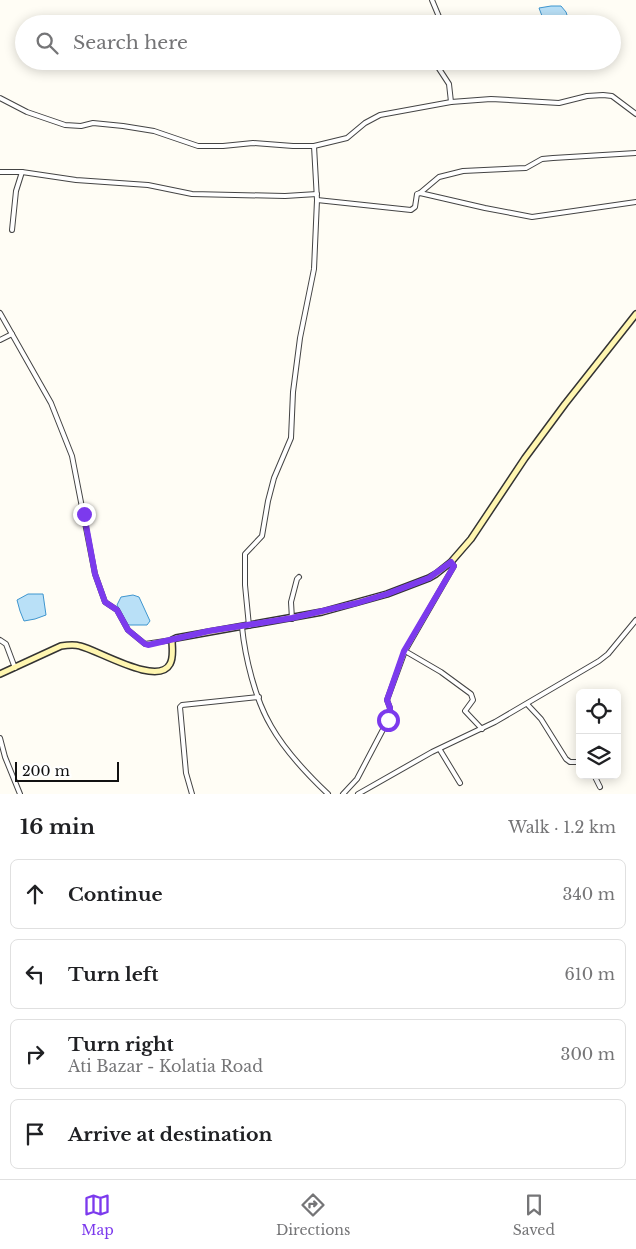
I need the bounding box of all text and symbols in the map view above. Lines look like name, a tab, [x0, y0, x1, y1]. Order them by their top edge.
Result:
search box	[15, 15, 621, 70]
icon: search	[33, 29, 61, 57]
text: Search here	[73, 31, 188, 54]
route end	[73, 503, 96, 526]
map controls	[576, 689, 621, 779]
button: locate	[576, 689, 621, 734]
route start	[377, 709, 400, 732]
button: layers	[576, 734, 621, 779]
scale bar	[15, 759, 119, 782]
text: 200 m	[22, 762, 70, 780]
text: 16 min	[20, 814, 95, 840]
text: Walk · 1.2 km	[508, 817, 616, 837]
icon: ahead	[21, 880, 49, 908]
text: Continue	[68, 883, 163, 906]
text: 340 m	[563, 884, 615, 904]
icon: left	[21, 960, 49, 988]
text: Turn left	[68, 963, 159, 986]
text: 610 m	[564, 964, 615, 984]
text: Turn right	[68, 1033, 174, 1056]
icon: right	[21, 1040, 49, 1068]
text: 300 m	[561, 1044, 615, 1064]
text: Ati Bazar - Kolatia Road	[68, 1056, 263, 1076]
icon: arrive	[21, 1120, 49, 1148]
text: Arrive at destination	[68, 1123, 272, 1146]
tab: Map	[81, 1191, 114, 1239]
tab: Directions	[276, 1191, 350, 1239]
tab: Saved	[513, 1191, 555, 1239]

